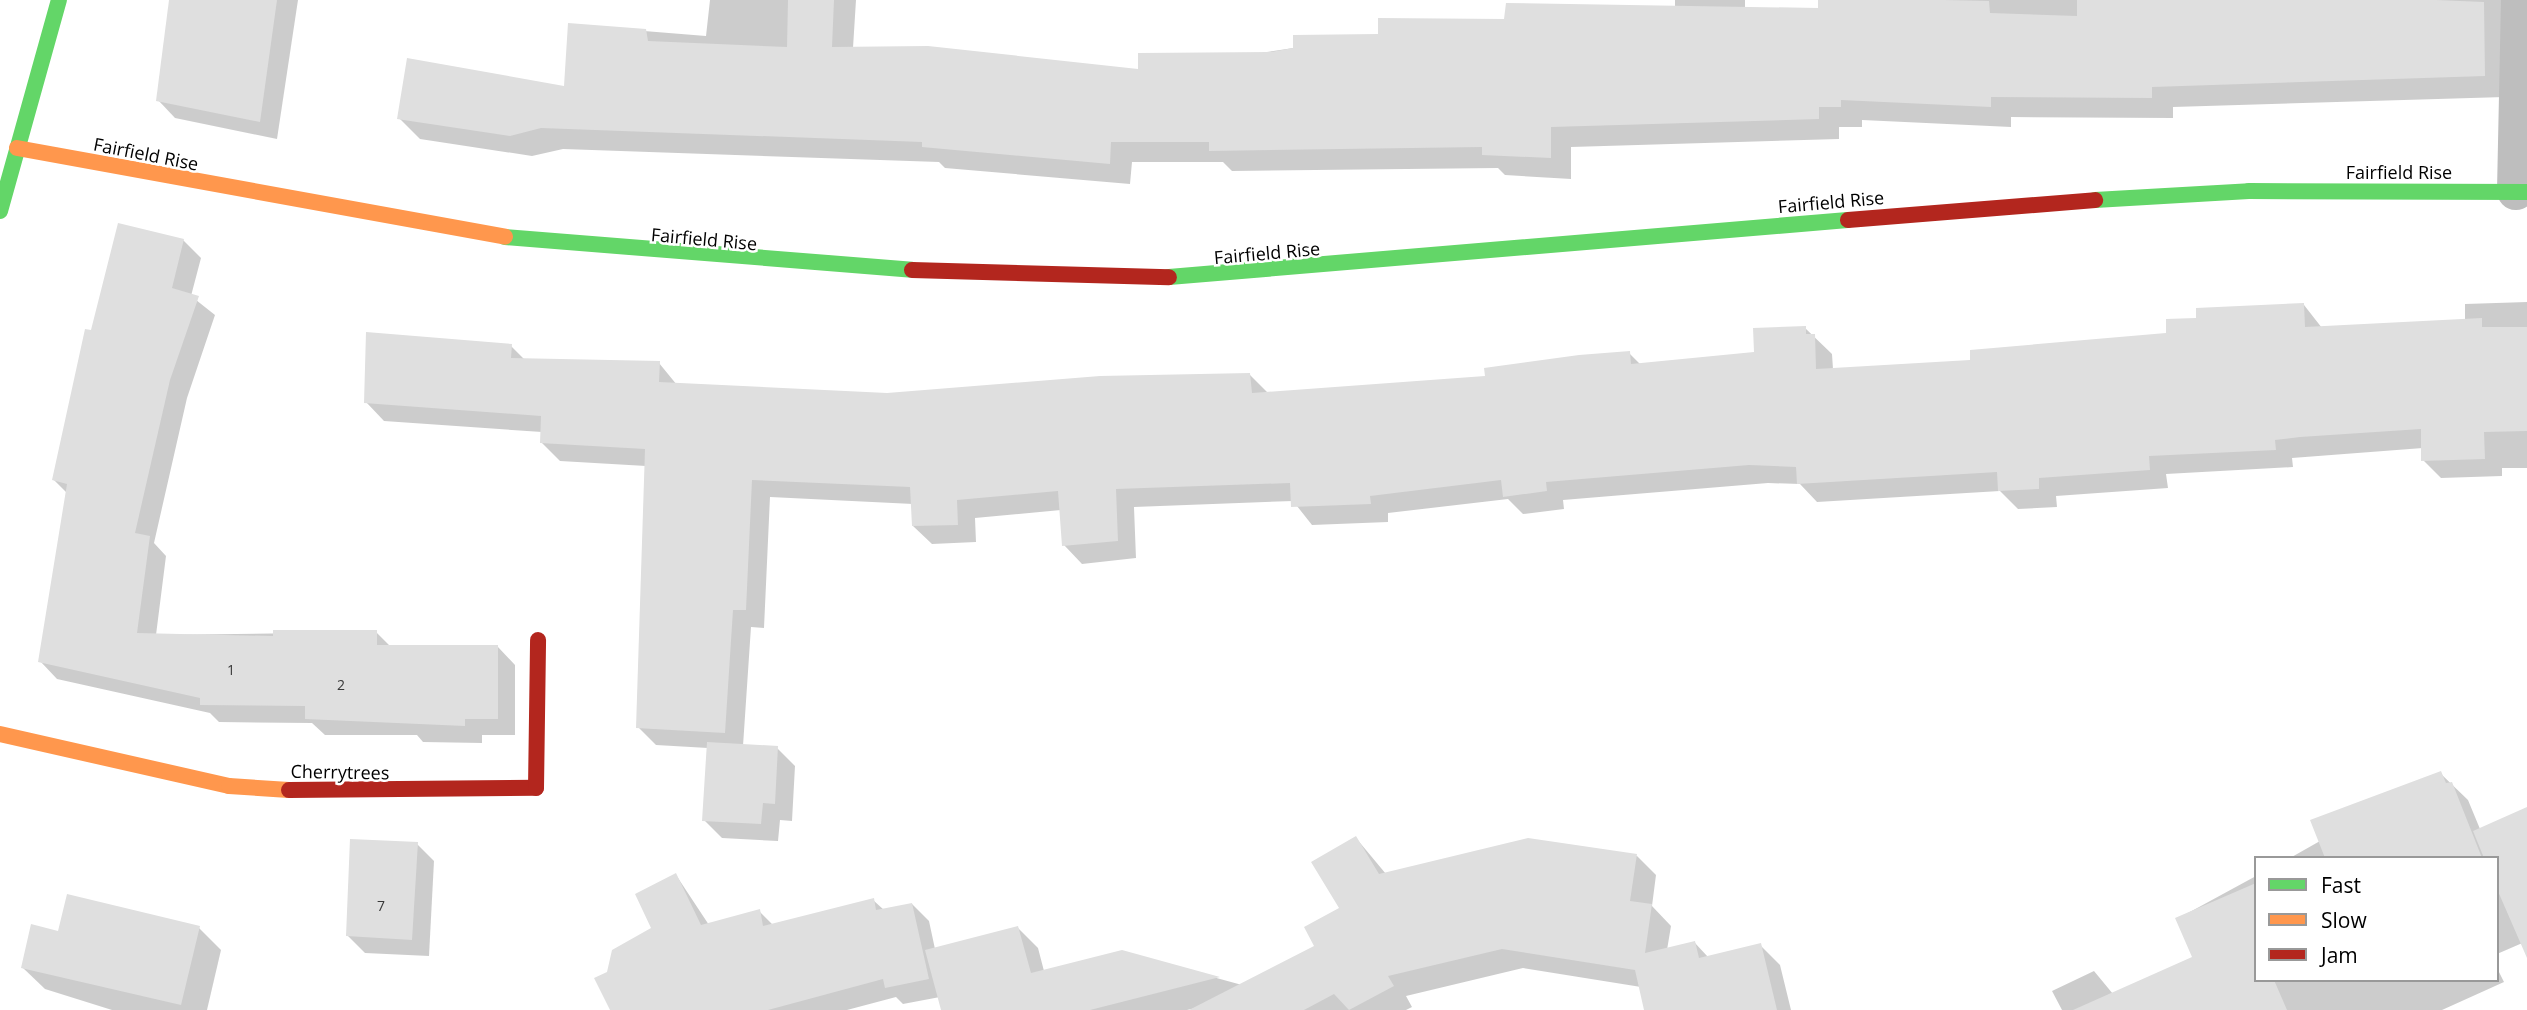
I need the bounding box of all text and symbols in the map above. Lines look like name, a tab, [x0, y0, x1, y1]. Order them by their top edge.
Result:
street label: Fairfield Rise	[92, 133, 200, 175]
street label: Fairfield Rise	[2346, 161, 2452, 183]
street label: Fairfield Rise	[1777, 187, 1885, 217]
street label: Fairfield Rise	[650, 224, 758, 254]
street label: Fairfield Rise	[1213, 238, 1321, 268]
house number: 1	[227, 662, 235, 678]
house number: 2	[337, 677, 345, 693]
street label: Cherrytrees	[290, 760, 390, 784]
legend	[2254, 856, 2499, 982]
text: Fast	[2321, 871, 2361, 899]
house number: 7	[377, 898, 385, 914]
text: Slow	[2321, 906, 2367, 934]
text: Jam	[2321, 941, 2358, 969]

